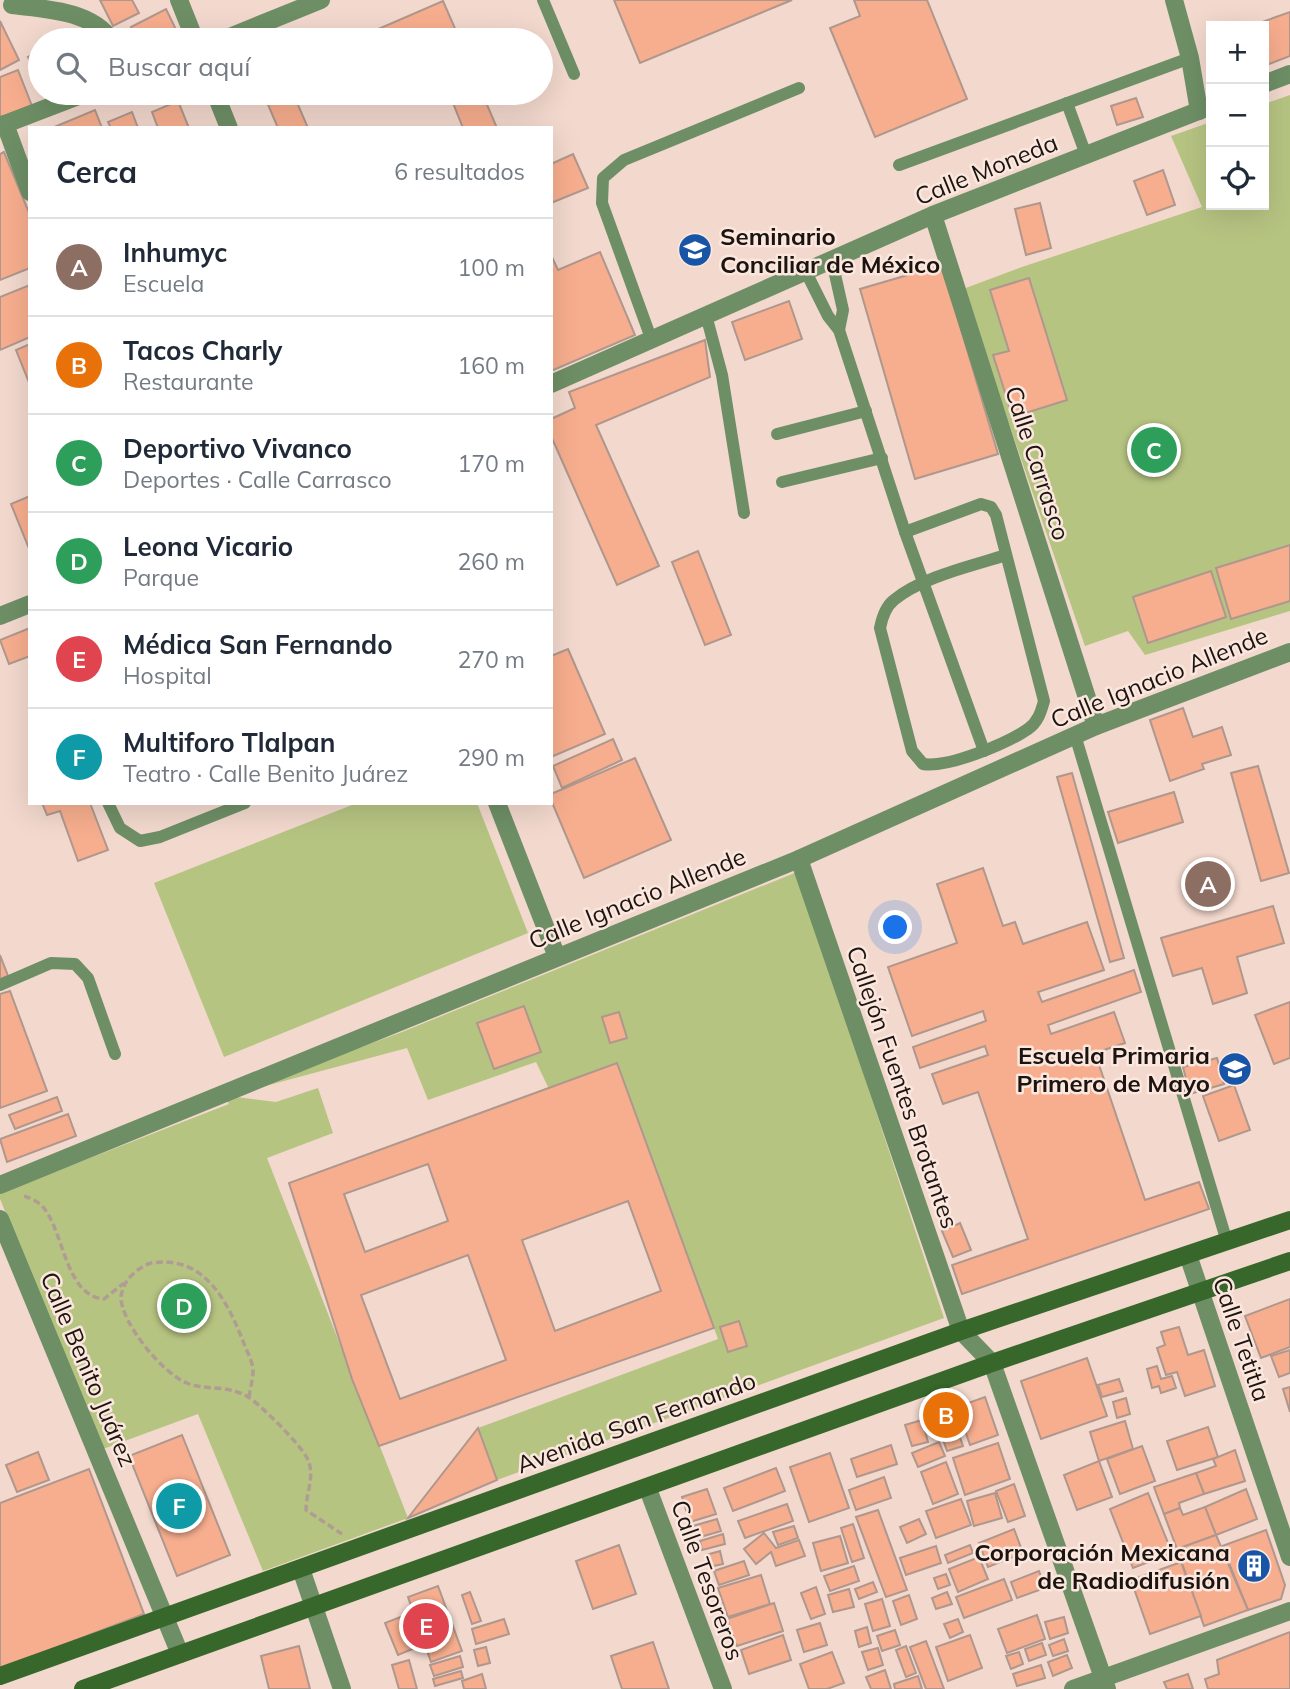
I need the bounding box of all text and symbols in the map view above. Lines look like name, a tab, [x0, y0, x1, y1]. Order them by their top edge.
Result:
map controls	[1206, 21, 1269, 210]
button: +	[1206, 21, 1269, 84]
search box	[28, 28, 553, 105]
icon: search	[52, 48, 90, 86]
text: Buscar aquí	[108, 50, 251, 83]
button: −	[1206, 84, 1269, 147]
street label: Calle Moneda	[910, 127, 1062, 211]
button: locate	[1206, 147, 1269, 210]
text: Cerca	[56, 153, 137, 191]
text: 6 resultados	[394, 157, 525, 186]
place label: Seminario Conciliar de México	[720, 221, 940, 279]
school or university icon: Seminario Conciliar de México	[676, 231, 714, 269]
text: Inhumyc	[123, 236, 227, 269]
text: A	[70, 253, 88, 282]
text: 100 m	[457, 253, 525, 282]
text: Escuela	[123, 269, 204, 298]
text: Tacos Charly	[123, 334, 282, 367]
text: B	[71, 351, 87, 380]
text: 160 m	[457, 351, 525, 380]
text: Restaurante	[123, 367, 254, 396]
street label: Calle Carrasco	[999, 382, 1077, 544]
pin: C	[1131, 424, 1177, 476]
text: Deportivo Vivanco	[123, 432, 352, 465]
text: C	[71, 449, 87, 478]
text: 170 m	[457, 449, 525, 478]
text: Deportes · Calle Carrasco	[123, 465, 392, 494]
text: Leona Vicario	[123, 530, 293, 563]
text: D	[70, 547, 88, 576]
text: 260 m	[457, 547, 525, 576]
text: Parque	[123, 563, 199, 592]
street label: Calle Ignacio Allende	[1046, 620, 1272, 734]
text: Médica San Fernando	[123, 628, 393, 661]
text: E	[72, 645, 86, 674]
text: 270 m	[457, 645, 525, 674]
text: Hospital	[123, 661, 212, 690]
text: Multiforo Tlalpan	[123, 726, 335, 759]
text: F	[72, 743, 86, 772]
text: 290 m	[457, 743, 525, 772]
text: Teatro · Calle Benito Juárez	[123, 759, 408, 788]
street label: Calle Ignacio Allende	[524, 841, 750, 955]
pin: A	[1185, 858, 1231, 910]
your location	[878, 910, 912, 944]
street label: Callejón Fuentes Brotantes	[840, 942, 966, 1232]
place label: Escuela Primaria Primero de Mayo	[1017, 1040, 1210, 1098]
school or university icon: Escuela Primaria Primero de Mayo	[1216, 1050, 1254, 1088]
street label: Calle Benito Juárez	[34, 1267, 144, 1471]
street label: Calle Tetitla	[1207, 1273, 1277, 1405]
pin: D	[161, 1280, 207, 1332]
street label: Avenida San Fernando	[512, 1365, 760, 1479]
pin: B	[923, 1389, 969, 1441]
pin: F	[156, 1480, 202, 1532]
street label: Calle Tesoreros	[665, 1496, 751, 1664]
place label: Corporación Mexicana de Radiodifusión	[974, 1537, 1230, 1595]
building icon: Corporación Mexicana de Radiodifusión	[1235, 1547, 1273, 1585]
pin: E	[403, 1600, 449, 1652]

